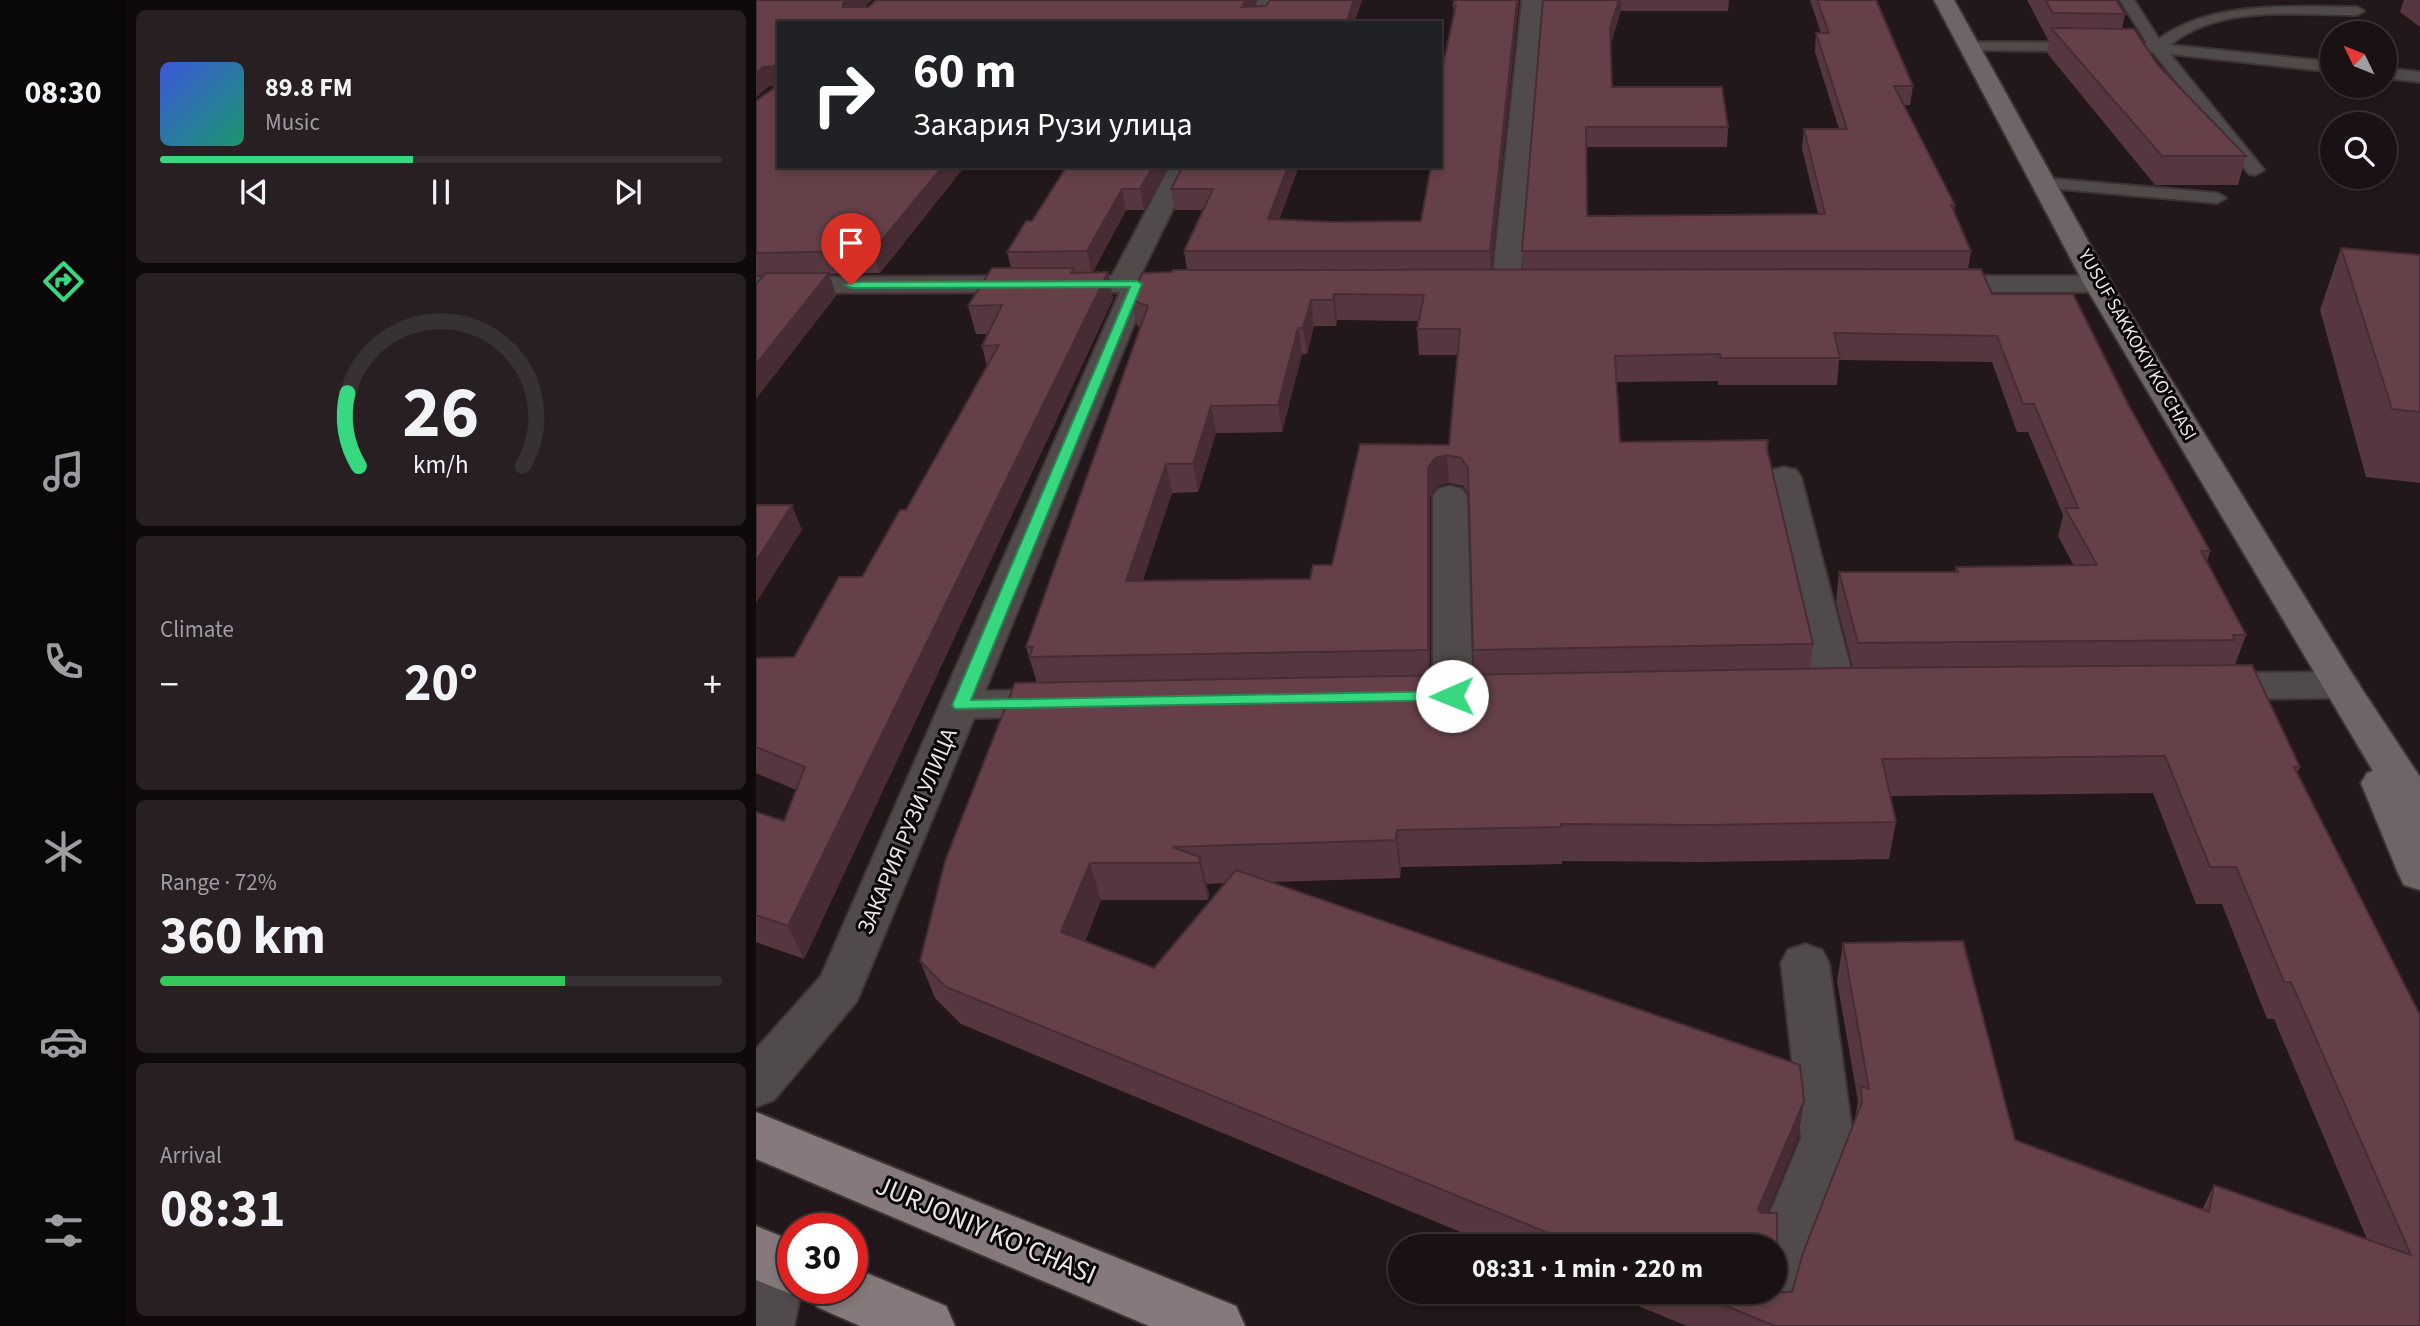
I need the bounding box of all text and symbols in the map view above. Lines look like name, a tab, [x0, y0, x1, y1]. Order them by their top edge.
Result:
north arrow	[2320, 21, 2398, 98]
map controls	[2320, 21, 2397, 189]
text: 60 m	[913, 37, 1017, 107]
icon: right	[798, 49, 889, 140]
text: 89.8 FM	[265, 69, 353, 106]
text: 08:30	[24, 70, 102, 116]
text: Закария Рузи улица	[913, 102, 1193, 148]
text: Music	[265, 106, 320, 139]
button: search	[2320, 112, 2397, 189]
icon: previous	[235, 173, 273, 211]
icon: pause	[422, 173, 460, 211]
icon: next	[609, 173, 647, 211]
pin	[821, 213, 881, 285]
icon: arrive	[832, 224, 870, 262]
street label: YUSUF SAKKOKIY KO'CHASI	[2071, 244, 2203, 446]
icon: directions	[39, 257, 88, 306]
text: 26	[403, 361, 479, 465]
icon: music	[39, 447, 88, 496]
text: km/h	[413, 447, 469, 483]
text: Climate	[160, 613, 234, 646]
icon: phone	[39, 637, 88, 686]
text: 20°	[404, 647, 478, 721]
text: −	[160, 658, 179, 712]
text: +	[703, 658, 722, 712]
position arrow	[1415, 659, 1489, 733]
street label: ЗАКАРИЯ РУЗИ УЛИЦА	[849, 722, 966, 939]
icon: climate	[39, 827, 88, 876]
text: Range · 72%	[160, 866, 277, 899]
text: 360 km	[160, 900, 326, 974]
icon: car	[39, 1017, 88, 1066]
text: Arrival	[160, 1139, 222, 1172]
street label: JURJONIY KO'CHASI	[869, 1165, 1103, 1295]
text: 08:31	[160, 1173, 285, 1247]
icon: filters	[39, 1206, 88, 1255]
speed limit sign: 30	[777, 1213, 868, 1304]
text: 08:31 · 1 min · 220 m	[1472, 1250, 1703, 1287]

